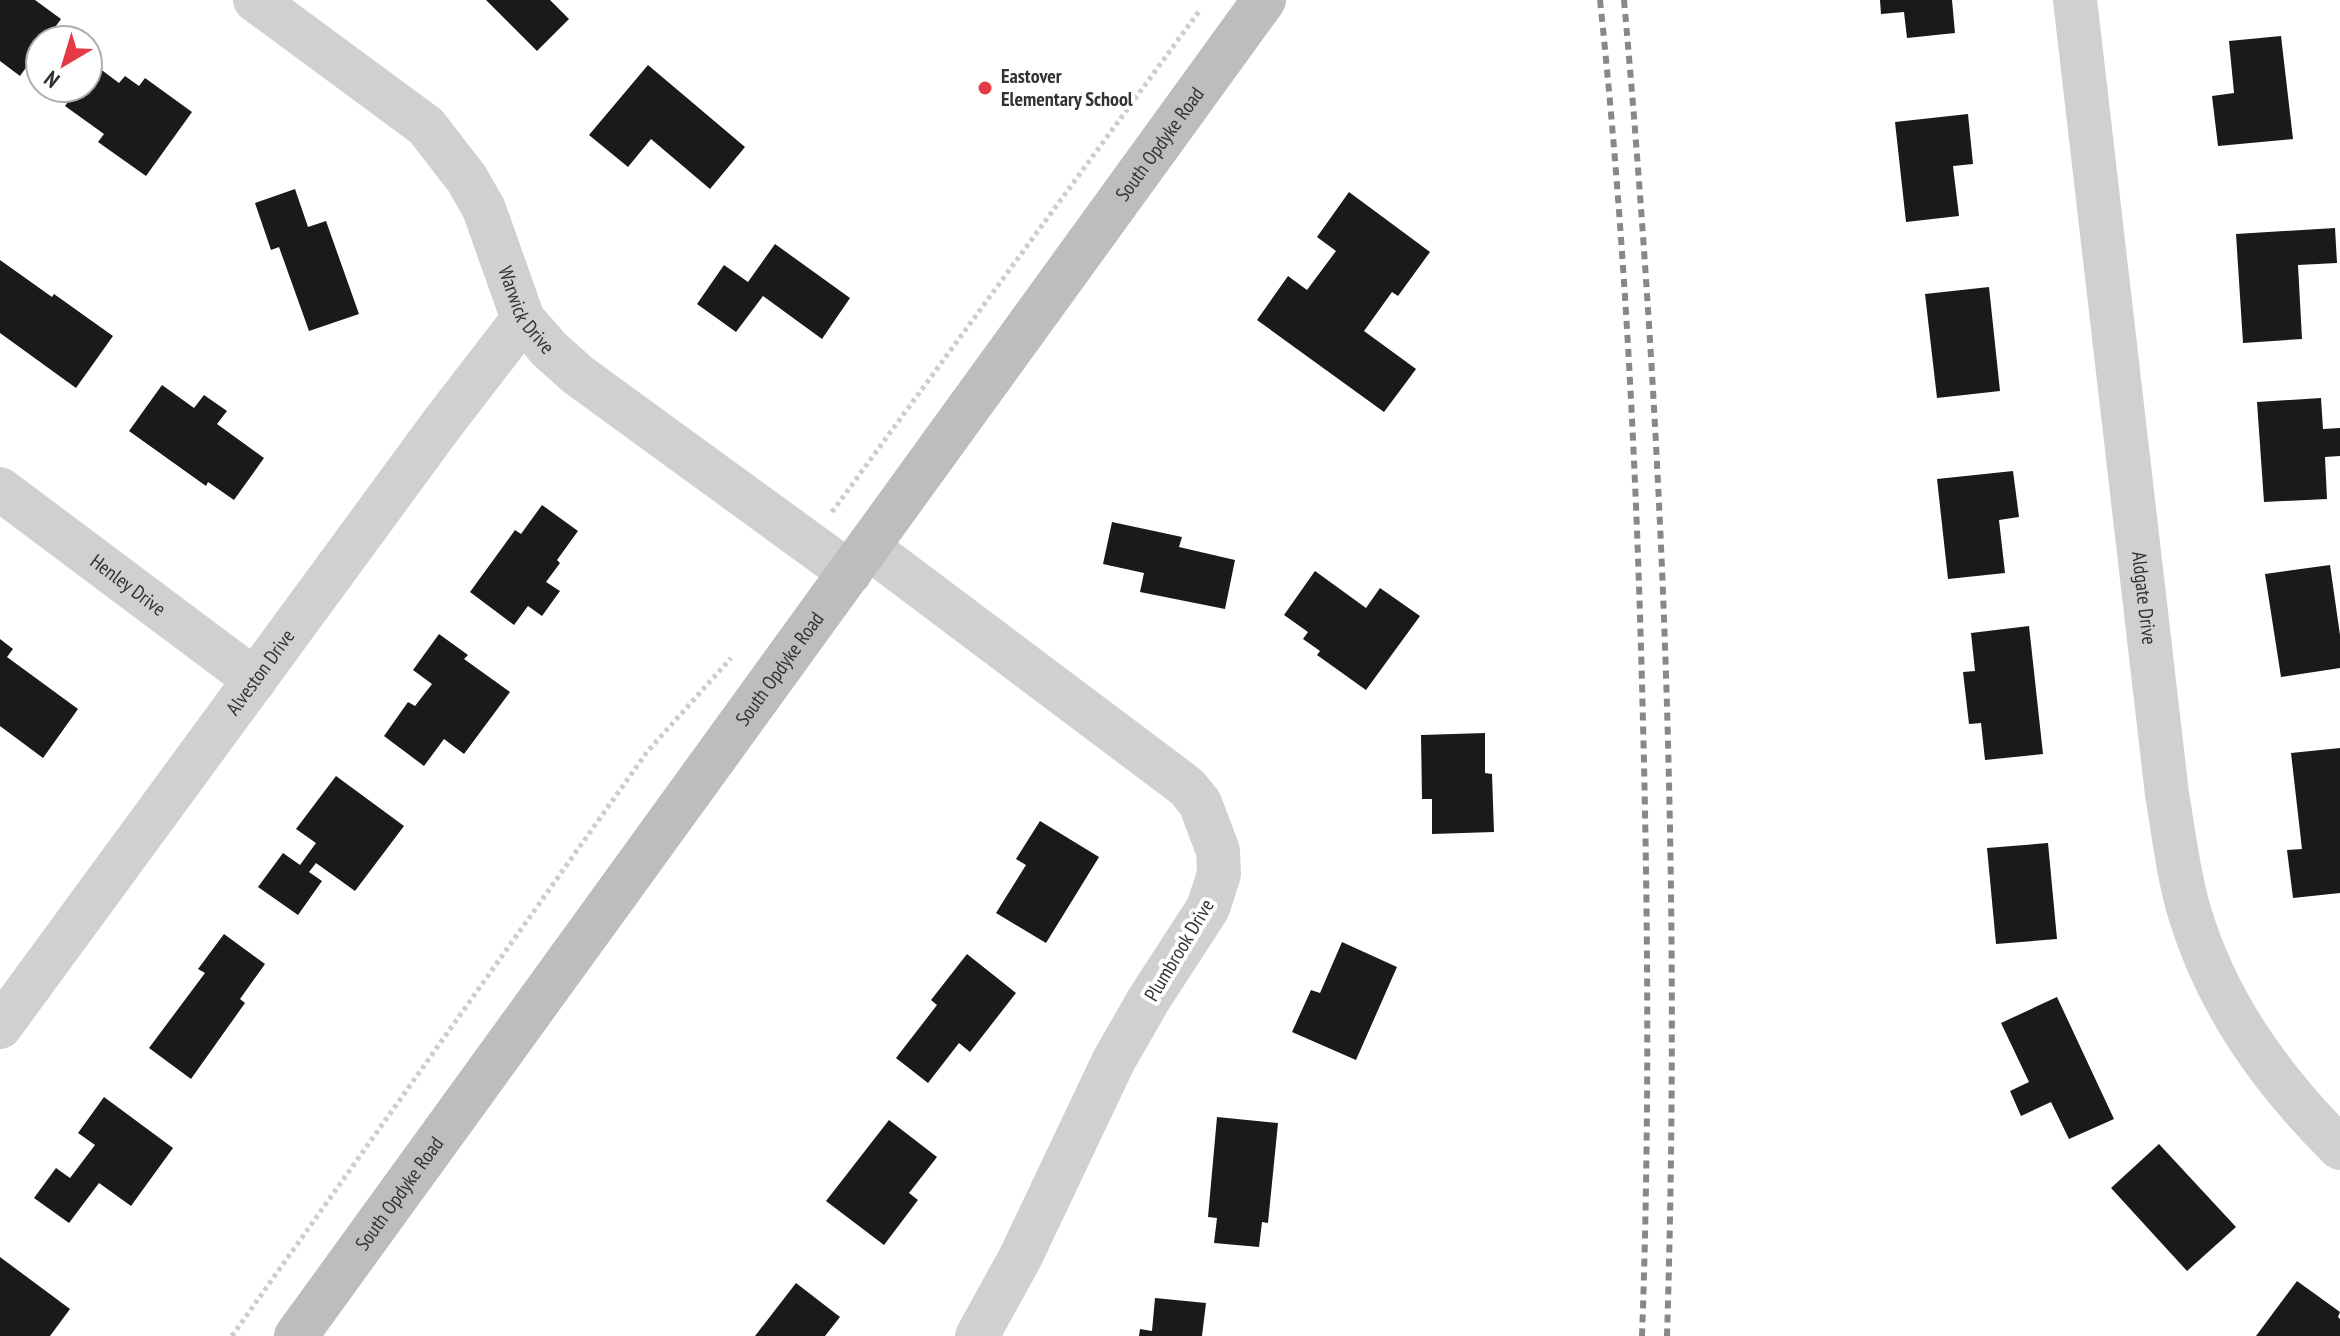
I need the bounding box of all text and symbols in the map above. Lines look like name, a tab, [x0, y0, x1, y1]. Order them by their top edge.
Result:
north arrow	[24, 24, 104, 104]
place label: Eastover Elementary School	[1001, 63, 1133, 112]
text: N	[38, 65, 65, 94]
marker: Eastover Elementary School	[976, 79, 994, 97]
street label: South Opdyke Road	[1110, 82, 1210, 206]
street label: Warwick Drive	[492, 263, 560, 359]
street label: Henley Drive	[85, 548, 171, 622]
street label: Aldgate Drive	[2126, 550, 2163, 646]
street label: South Opdyke Road	[729, 607, 829, 731]
street label: Alveston Drive	[220, 624, 300, 720]
street label: Plumbrook Drive	[1138, 894, 1220, 1006]
street label: South Opdyke Road	[349, 1131, 449, 1256]

